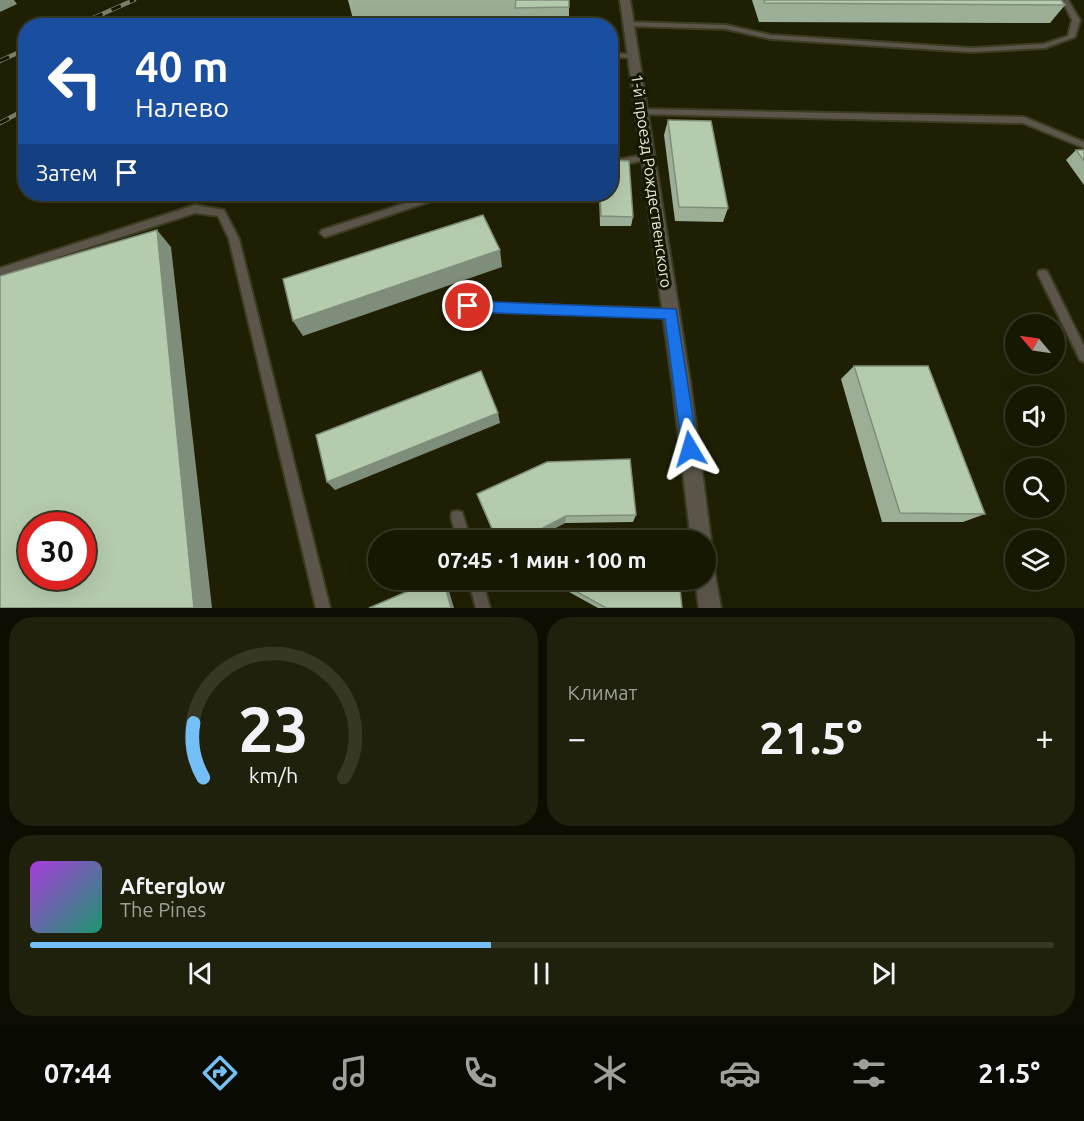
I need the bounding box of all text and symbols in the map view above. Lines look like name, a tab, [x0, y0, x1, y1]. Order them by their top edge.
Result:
icon: left	[36, 42, 114, 120]
text: 40 m	[135, 43, 229, 90]
street label: 1-й проезд Рождественского	[628, 73, 676, 289]
text: Налево	[135, 92, 229, 122]
icon: arrive	[110, 156, 143, 189]
text: Затем	[36, 160, 98, 185]
pin	[442, 280, 493, 331]
icon: arrive	[451, 289, 484, 322]
north arrow	[1005, 314, 1065, 374]
map controls	[1005, 314, 1065, 590]
button: sound	[1005, 386, 1065, 446]
position arrow	[658, 417, 722, 481]
button: search	[1005, 458, 1065, 518]
speed limit sign: 30	[18, 512, 96, 590]
button: layers	[1005, 530, 1065, 590]
text: 07:45 · 1 мин · 100 m	[438, 547, 646, 572]
text: Климат	[568, 681, 637, 704]
text: 23	[238, 694, 308, 764]
text: 21.5°	[759, 712, 862, 763]
text: −	[568, 719, 586, 756]
text: +	[1035, 719, 1054, 756]
text: km/h	[248, 764, 298, 788]
text: Afterglow	[120, 873, 225, 898]
text: The Pines	[120, 898, 206, 921]
icon: previous	[184, 957, 217, 990]
icon: pause	[525, 957, 558, 990]
icon: next	[867, 957, 900, 990]
icon: directions	[199, 1052, 241, 1094]
icon: music	[329, 1052, 371, 1094]
icon: phone	[459, 1052, 501, 1094]
icon: climate	[589, 1052, 631, 1094]
icon: car	[719, 1052, 761, 1094]
icon: filters	[848, 1052, 890, 1094]
text: 07:44	[44, 1058, 111, 1088]
text: 21.5°	[978, 1058, 1040, 1088]

